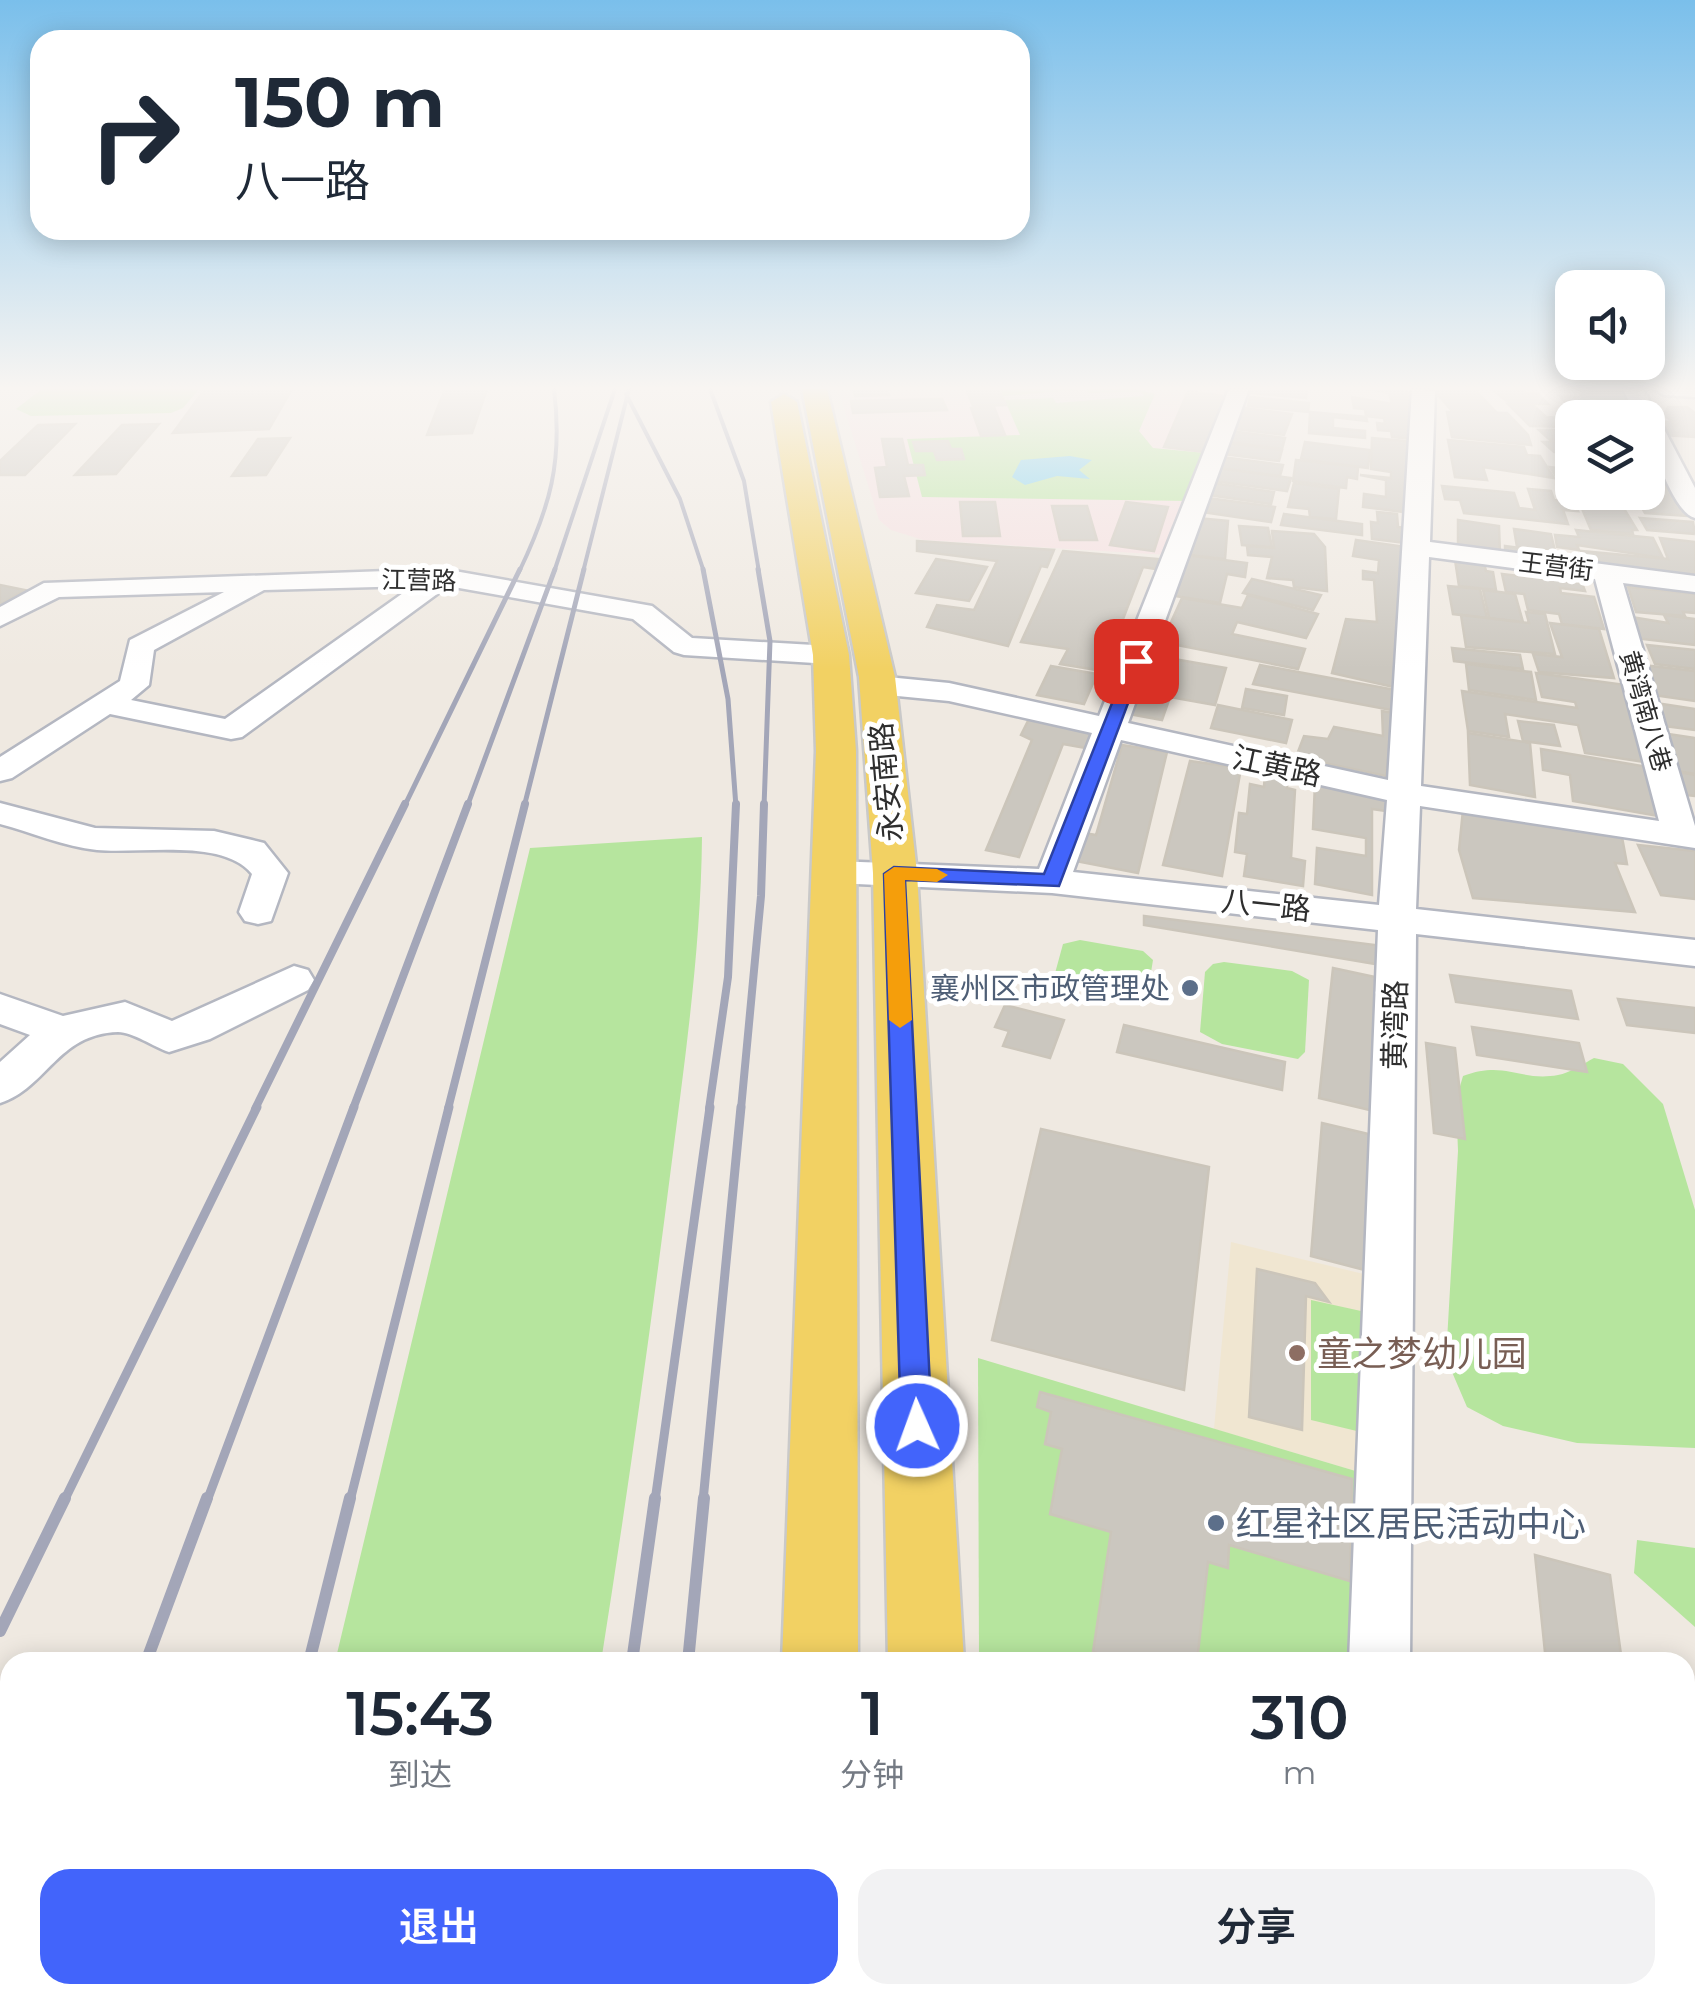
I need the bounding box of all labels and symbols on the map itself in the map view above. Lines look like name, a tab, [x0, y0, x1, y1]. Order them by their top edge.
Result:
street label: 王营街	[1517, 547, 1595, 585]
street label: 江营路	[381, 564, 457, 596]
pin	[1094, 619, 1179, 704]
street label: 黄湾南八巷	[1614, 647, 1678, 775]
street label: 永安南路	[862, 721, 910, 843]
street label: 江黄路	[1229, 739, 1325, 793]
street label: 八一路	[1219, 882, 1313, 928]
place label: 襄州区市政管理处	[930, 970, 1170, 1007]
marker: 襄州区市政管理处	[1179, 977, 1201, 999]
street label: 黄湾路	[1376, 980, 1414, 1070]
place label: 童之梦幼儿园	[1317, 1332, 1527, 1375]
marker: 童之梦幼儿园	[1286, 1342, 1308, 1364]
position arrow	[865, 1374, 969, 1478]
place label: 红星社区居民活动中心	[1236, 1502, 1586, 1545]
marker: 红星社区居民活动中心	[1205, 1512, 1227, 1534]

